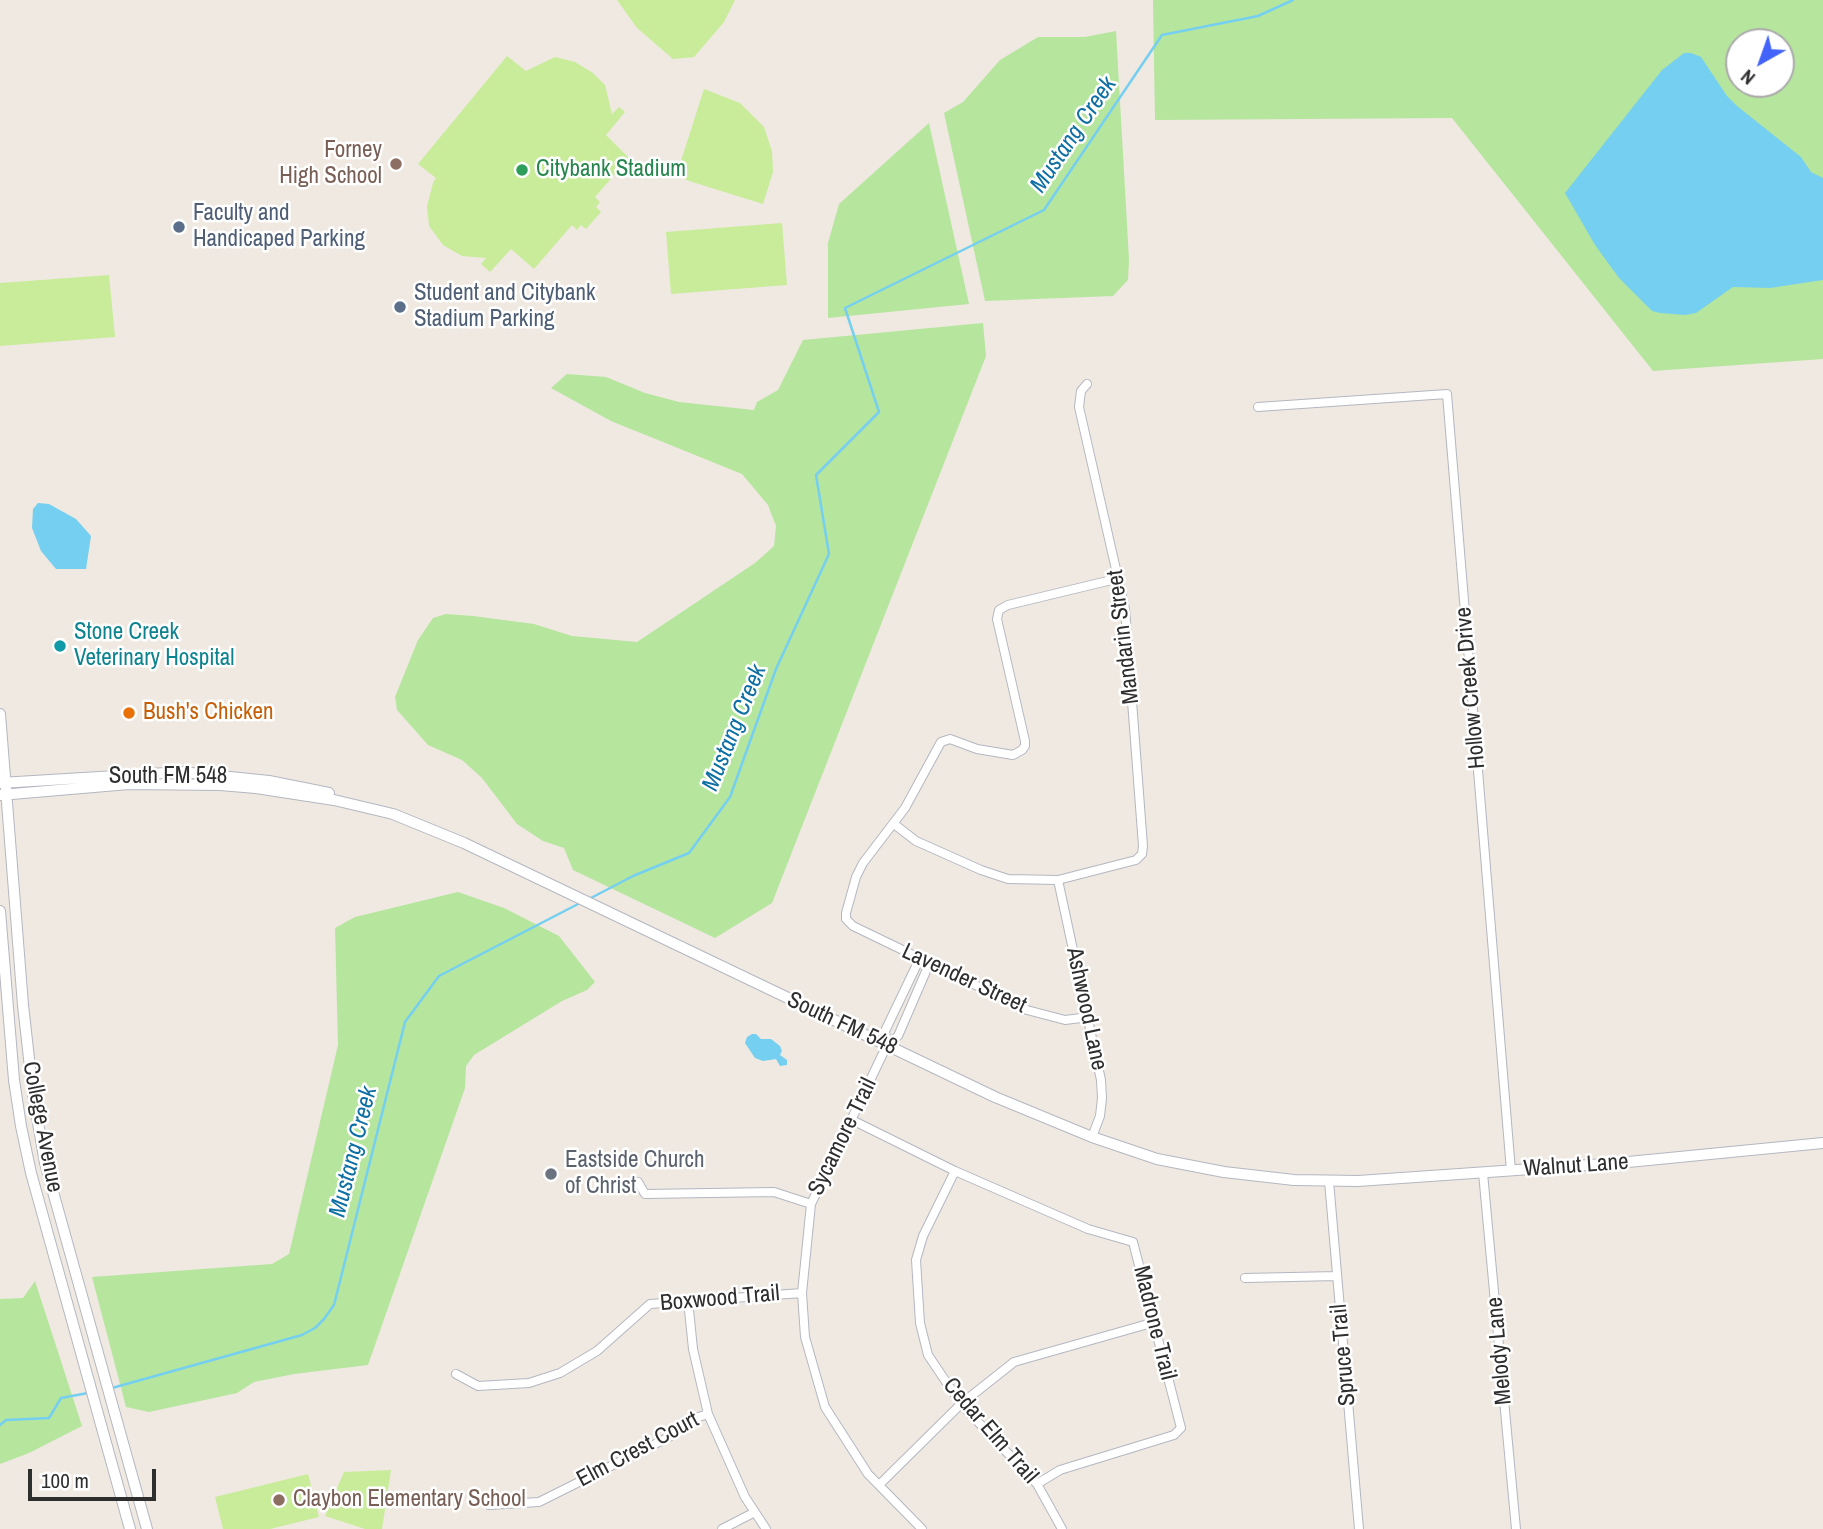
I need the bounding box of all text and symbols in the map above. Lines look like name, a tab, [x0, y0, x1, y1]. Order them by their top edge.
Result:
north arrow	[1725, 28, 1795, 98]
text: N	[1735, 64, 1760, 91]
water label: Mustang Creek	[1025, 72, 1123, 198]
place label: Forney High School	[279, 137, 382, 191]
marker: Forney High School	[388, 156, 404, 172]
place label: Citybank Stadium	[536, 156, 686, 184]
marker: Citybank Stadium	[514, 162, 530, 178]
place label: Faculty and Handicaped Parking	[193, 200, 365, 254]
marker: Faculty and Handicaped Parking	[171, 219, 187, 235]
place label: Student and Citybank Stadium Parking	[414, 280, 595, 334]
marker: Student and Citybank Stadium Parking	[392, 299, 408, 315]
street label: Mandarin Street	[1102, 568, 1146, 706]
street label: Hollow Creek Drive	[1450, 606, 1492, 770]
place label: Stone Creek Veterinary Hospital	[74, 619, 234, 673]
marker: Stone Creek Veterinary Hospital	[52, 638, 68, 654]
water label: Mustang Creek	[697, 661, 773, 795]
place label: Bush's Chicken	[143, 699, 273, 727]
marker: Bush's Chicken	[121, 705, 137, 721]
street label: South FM 548	[109, 763, 227, 791]
street label: Lavender Street	[897, 938, 1031, 1020]
street label: Ashwood Lane	[1060, 945, 1112, 1073]
street label: South FM 548	[782, 986, 902, 1062]
street label: College Avenue	[16, 1059, 68, 1195]
street label: Sycamore Trail	[803, 1074, 883, 1200]
water label: Mustang Creek	[324, 1084, 384, 1220]
place label: Eastside Church of Christ	[565, 1147, 704, 1201]
street label: Walnut Lane	[1523, 1149, 1629, 1183]
marker: Eastside Church of Christ	[543, 1166, 559, 1182]
street label: Madrone Trail	[1126, 1263, 1182, 1383]
street label: Boxwood Trail	[659, 1280, 781, 1318]
street label: Melody Lane	[1482, 1296, 1518, 1406]
street label: Spruce Trail	[1326, 1303, 1362, 1407]
street label: Cedar Elm Trail	[936, 1372, 1044, 1490]
street label: Elm Crest Court	[572, 1406, 704, 1494]
scale bar	[32, 1456, 159, 1500]
text: 100 m	[41, 1466, 89, 1495]
place label: Claybon Elementary School	[293, 1486, 526, 1514]
marker: Claybon Elementary School	[271, 1492, 287, 1508]

